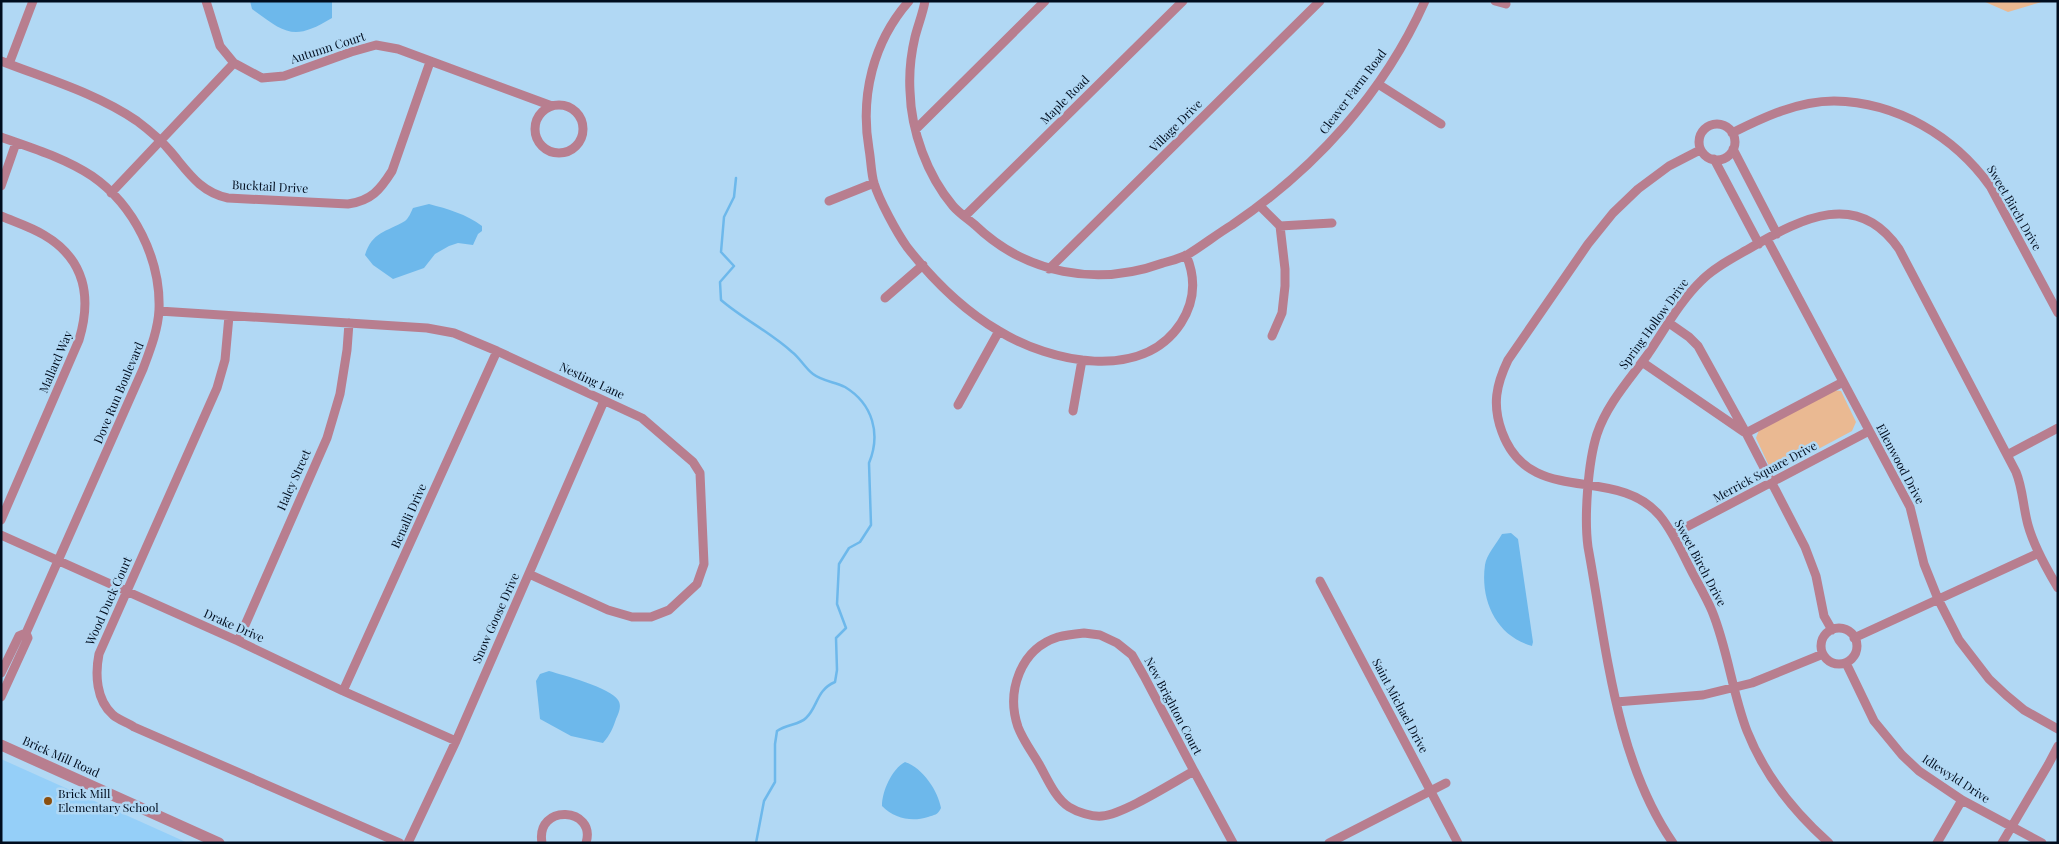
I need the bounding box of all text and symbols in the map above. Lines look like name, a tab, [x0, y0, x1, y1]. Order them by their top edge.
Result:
street label: Autumn Court	[287, 27, 368, 67]
street label: Cleaver Farm Road	[1315, 46, 1389, 137]
street label: Maple Road	[1036, 71, 1092, 127]
street label: Village Drive	[1145, 96, 1205, 156]
street label: Sweet Birch Drive	[1984, 162, 2046, 253]
street label: Bucktail Drive	[231, 176, 309, 196]
street label: Spring Hollow Drive	[1615, 275, 1692, 372]
street label: Mallard Way	[35, 328, 75, 395]
street label: Dove Run Boulevard	[89, 339, 147, 446]
street label: Nesting Lane	[557, 358, 628, 402]
street label: Ellenwood Drive	[1873, 421, 1929, 506]
street label: Merrick Square Drive	[1710, 437, 1819, 505]
street label: Haley Street	[273, 446, 314, 513]
street label: Benalli Drive	[387, 481, 430, 551]
street label: Sweet Birch Drive	[1671, 516, 1730, 609]
street label: Wood Duck Court	[81, 553, 135, 648]
street label: Snow Goose Drive	[468, 570, 522, 665]
street label: Drake Drive	[202, 605, 267, 646]
street label: New Brighton Court	[1141, 654, 1207, 758]
street label: Saint Michael Drive	[1369, 655, 1433, 756]
street label: Brick Mill Road	[20, 732, 102, 780]
street label: Idlewyld Drive	[1920, 750, 1994, 806]
place label: Brick Mill Elementary School	[58, 785, 159, 815]
marker: Brick Mill Elementary School	[42, 795, 54, 807]

